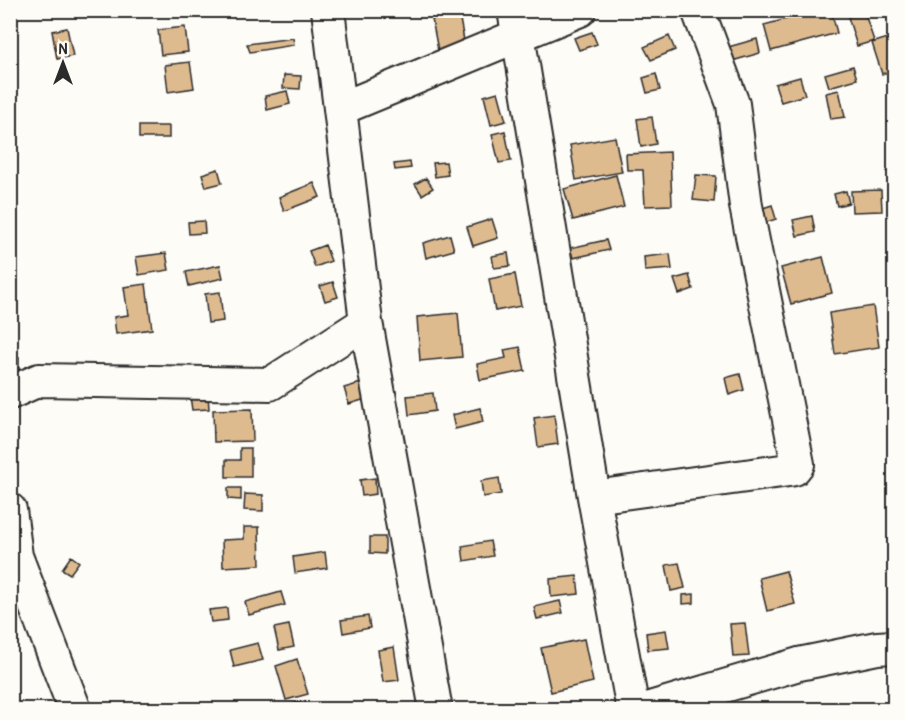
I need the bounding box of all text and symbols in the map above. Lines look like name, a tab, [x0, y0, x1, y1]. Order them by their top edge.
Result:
north arrow	[33, 33, 93, 93]
text: N	[59, 37, 68, 59]

